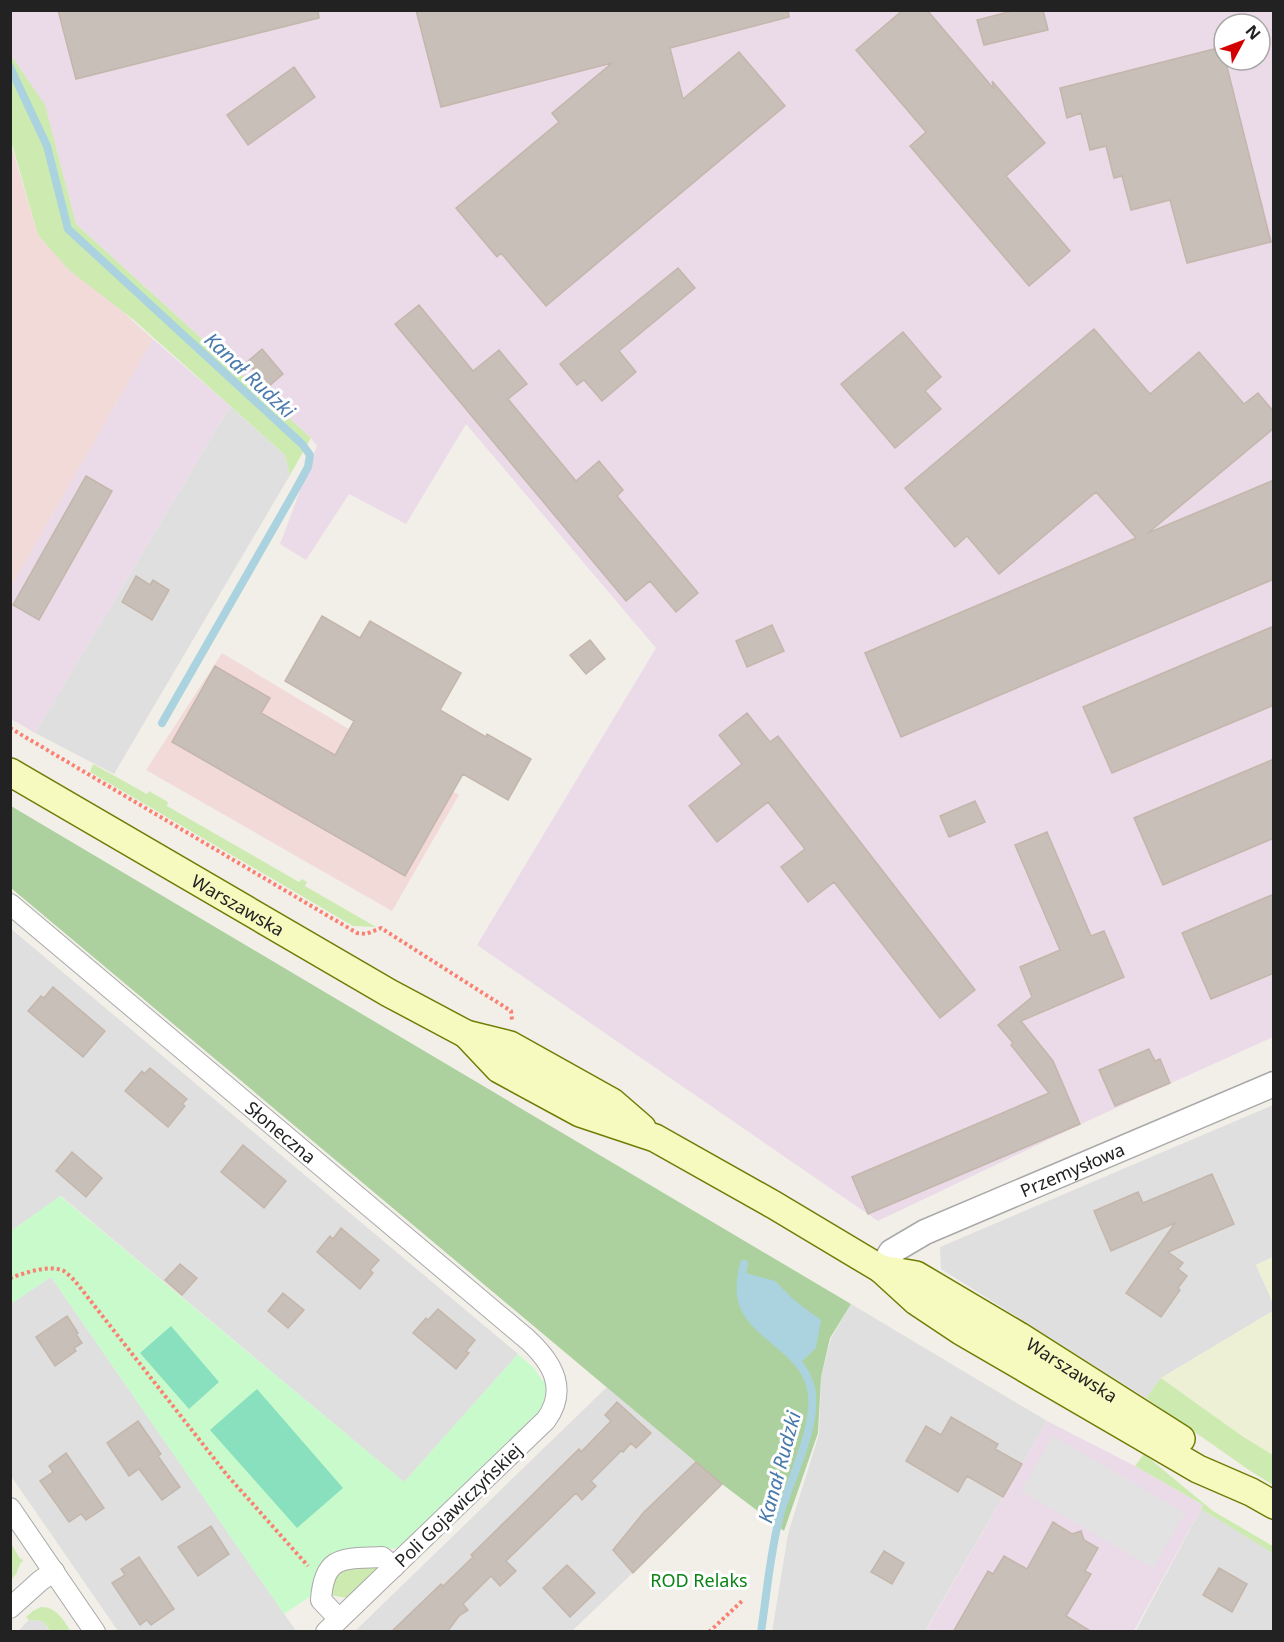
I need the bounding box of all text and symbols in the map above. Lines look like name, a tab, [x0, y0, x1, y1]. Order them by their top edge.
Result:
north arrow	[1212, 12, 1272, 72]
text: N	[1241, 20, 1266, 44]
water label: Kanał Rudzki	[199, 326, 302, 424]
street label: Warszawska	[187, 869, 289, 941]
street label: Słoneczna	[241, 1095, 321, 1169]
street label: Przemysłowa	[1016, 1137, 1128, 1202]
street label: Warszawska	[1022, 1332, 1122, 1408]
water label: Kanał Rudzki	[751, 1407, 807, 1526]
street label: Poli Gojawiczyńskiej	[389, 1438, 527, 1572]
park label: ROD Relaks	[650, 1568, 748, 1592]

